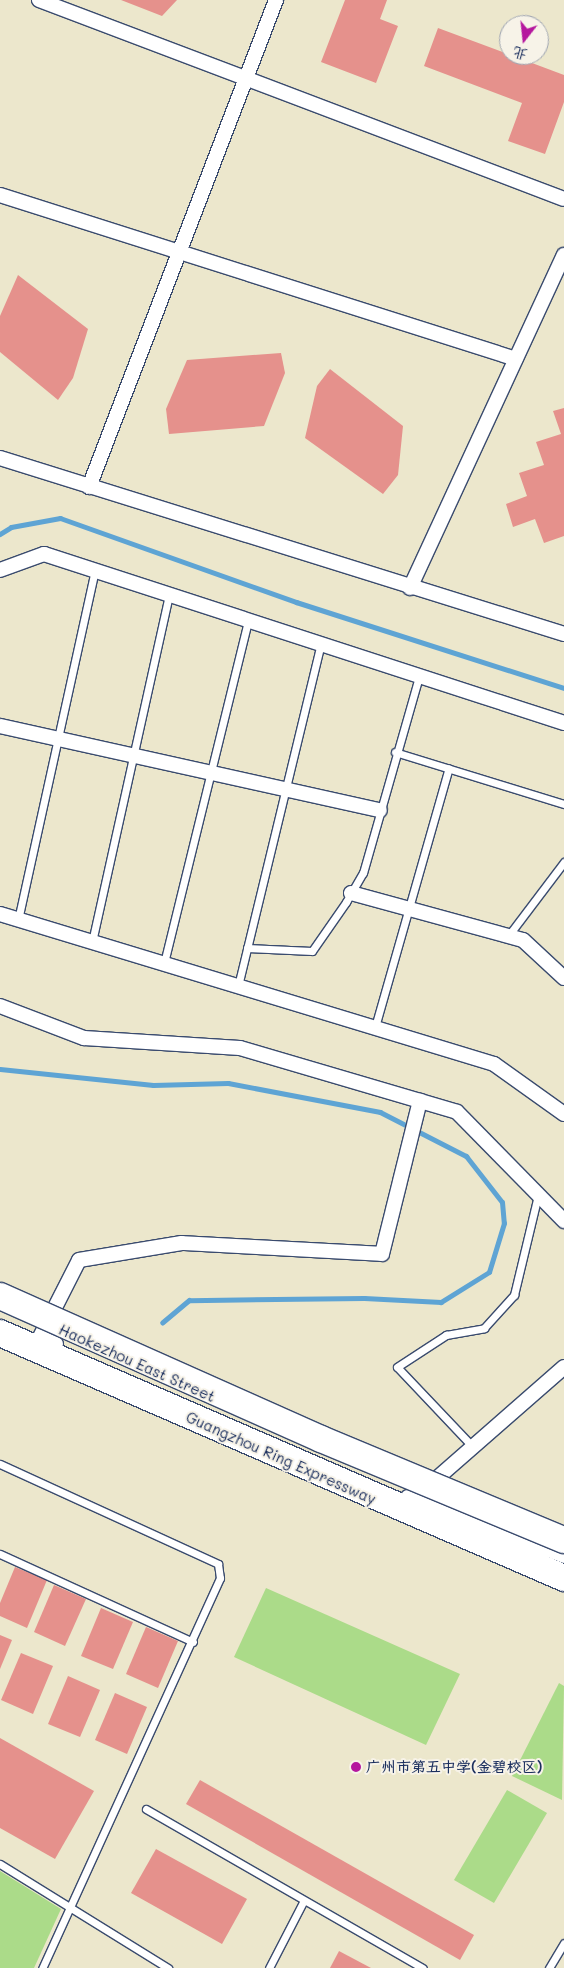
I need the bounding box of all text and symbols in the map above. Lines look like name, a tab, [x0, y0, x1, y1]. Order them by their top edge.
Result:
north arrow	[499, 15, 549, 65]
text: 北	[511, 43, 529, 65]
street label: Haokezhou East Street	[56, 1320, 218, 1406]
street label: Guangzhou Ring Expressway	[183, 1408, 379, 1508]
place label: 广州市第五中学(金碧校区)	[366, 1758, 542, 1776]
marker: 广州市第五中学(金碧校区)	[350, 1761, 362, 1773]

